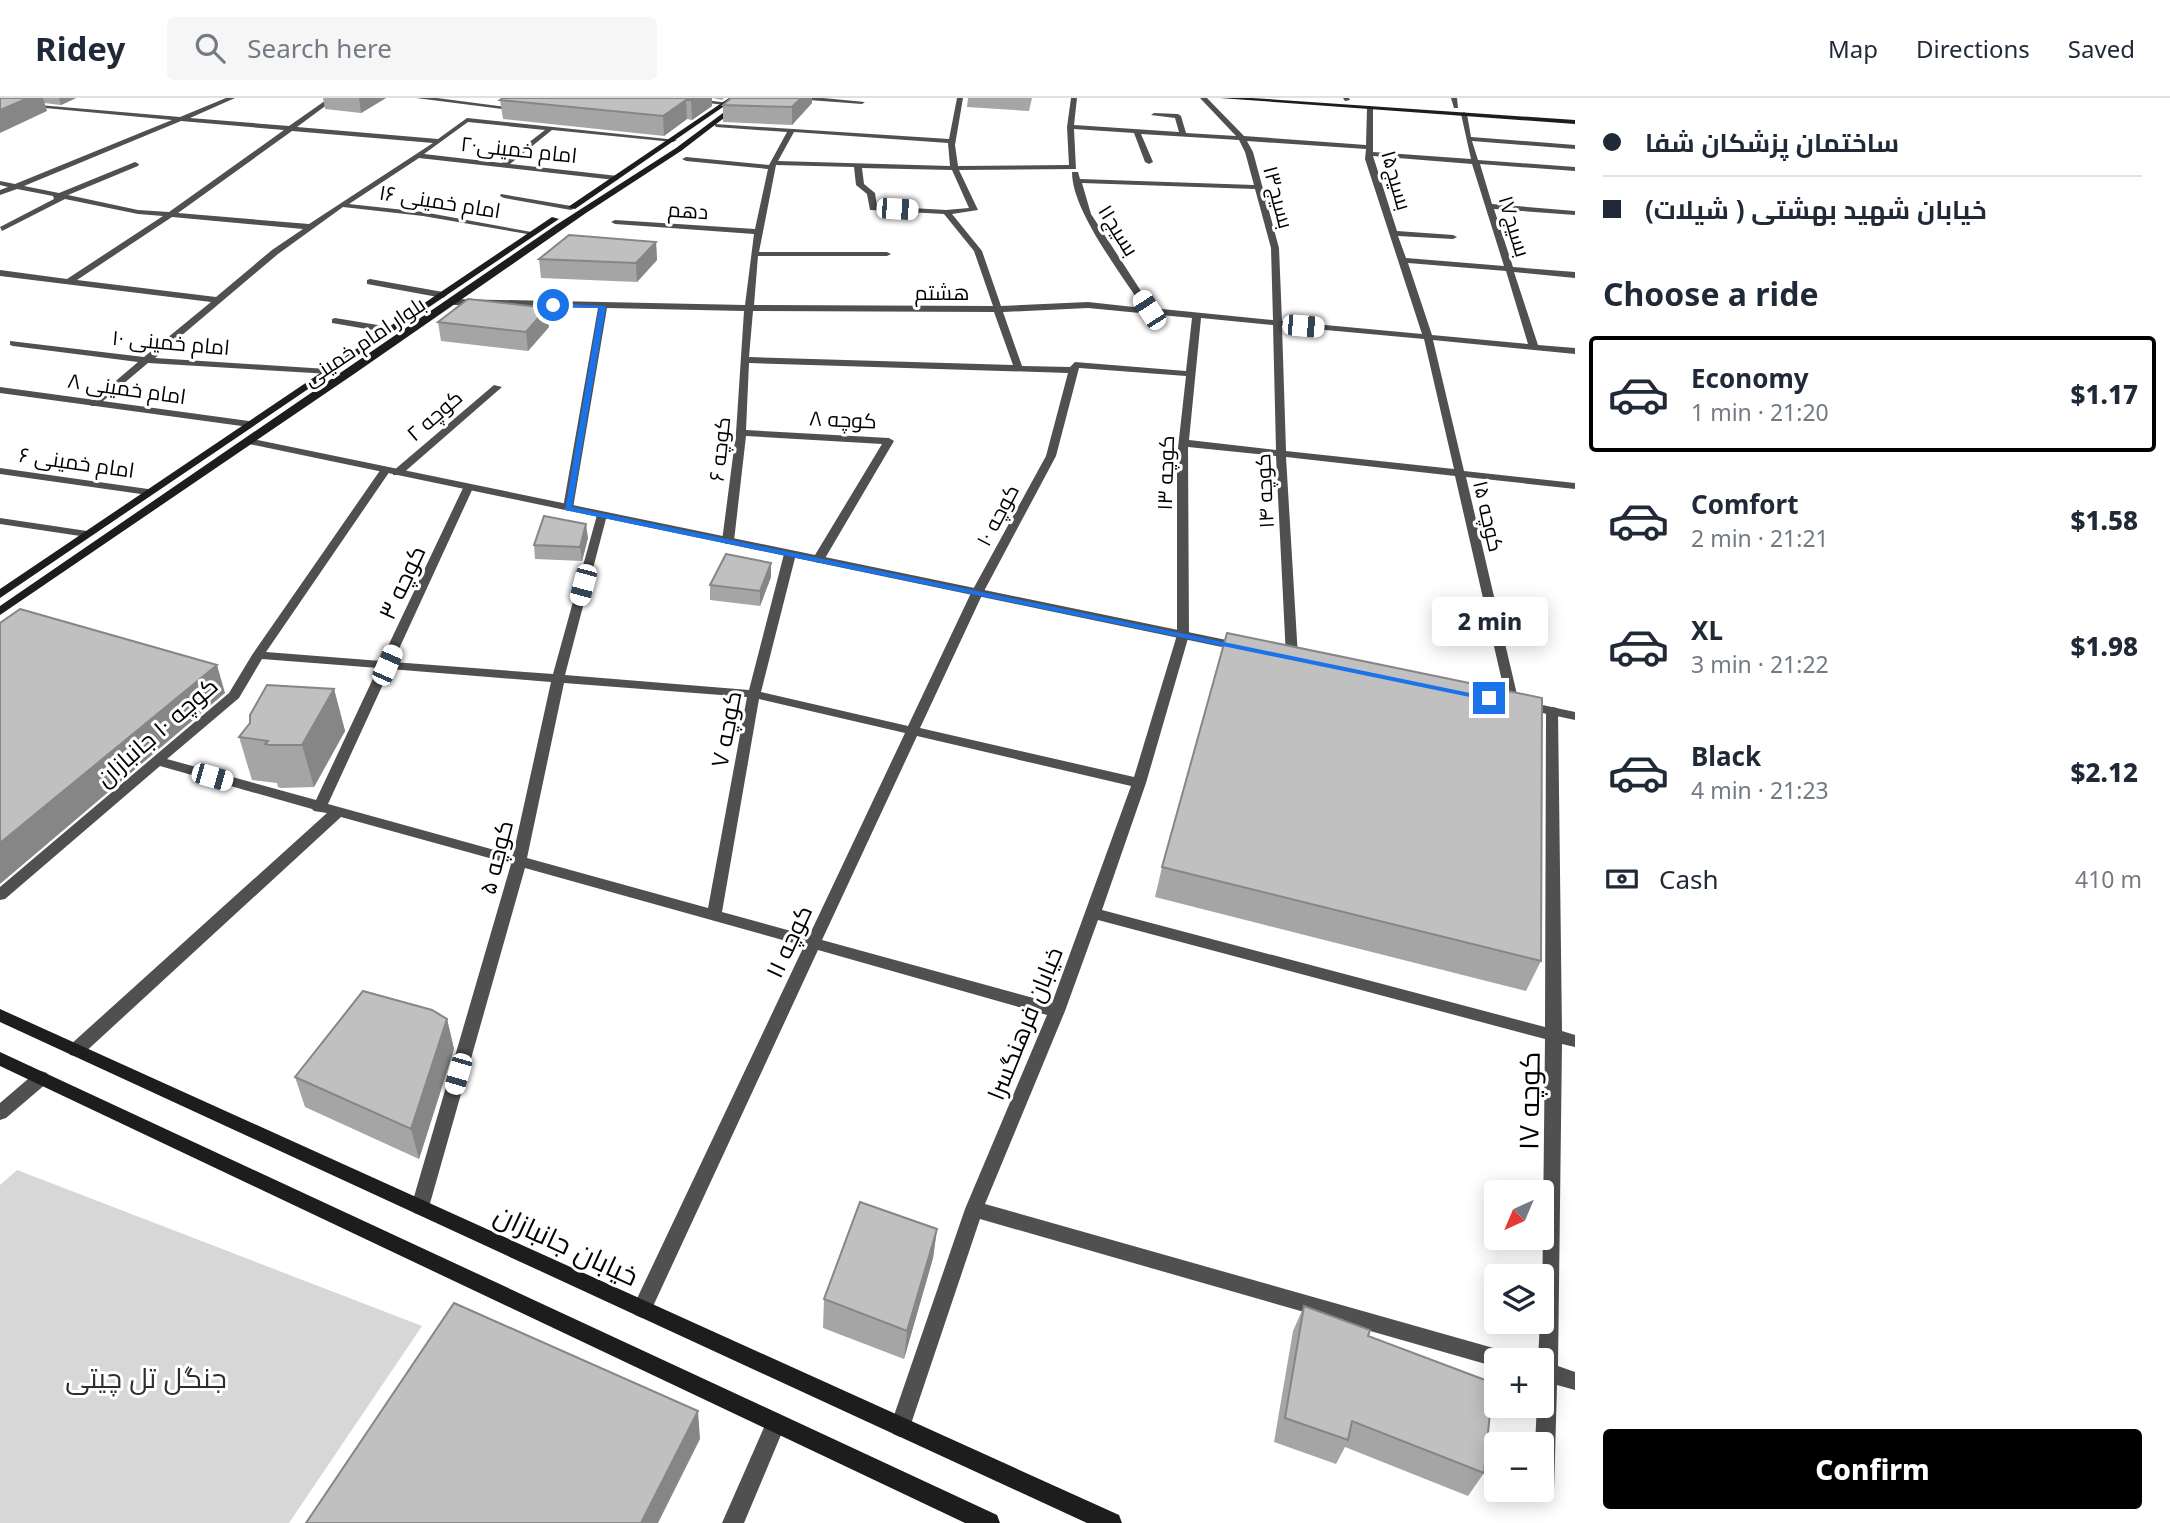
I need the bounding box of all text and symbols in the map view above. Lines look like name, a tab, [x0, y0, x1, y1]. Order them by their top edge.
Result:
search box	[167, 17, 657, 80]
text: Ridey	[35, 26, 125, 71]
icon: search	[191, 29, 229, 67]
text: Search here	[247, 30, 392, 66]
text: Map	[1828, 32, 1878, 65]
text: Directions	[1916, 32, 2030, 65]
text: Saved	[2068, 32, 2135, 65]
text: ساختمان پزشکان شفا	[1645, 124, 1899, 160]
street label: امام خمینی۲۰	[459, 129, 579, 170]
street label: بسیج۱۵	[1374, 147, 1419, 213]
street label: بسیج۱۳	[1256, 163, 1301, 232]
street label: امام خمینی ۱۶	[377, 178, 503, 225]
text: خیابان شهید بهشتی ( شیلات)	[1645, 191, 1987, 227]
street label: بسیج۱۷	[1492, 192, 1538, 260]
street label: دهم	[667, 195, 709, 226]
car	[876, 197, 919, 221]
street label: بسیج۱۱	[1091, 199, 1146, 262]
text: Choose a ride	[1603, 272, 1819, 315]
street label: هشتم	[915, 278, 969, 307]
car	[1129, 287, 1170, 333]
route start	[537, 289, 569, 321]
street label: بلوار امام خمینی	[298, 290, 431, 393]
car	[1282, 314, 1325, 338]
street label: امام خمینی ۱۰	[111, 323, 231, 362]
text: Economy	[1691, 360, 1809, 396]
icon: car	[1607, 363, 1670, 426]
street label: امام خمینی ۸	[66, 366, 188, 411]
text: $1.17	[2071, 376, 2138, 412]
street label: کوچه ۲	[400, 383, 469, 448]
text: 1 min · 21:20	[1691, 396, 1829, 428]
street label: کوچه ۸	[808, 403, 878, 436]
street label: کوچه ۶	[702, 415, 737, 483]
street label: کوچه ۱۳	[1150, 435, 1181, 511]
street label: امام خمینی ۶	[17, 440, 136, 485]
street label: کوچه ۱۴	[1248, 453, 1281, 529]
street label: کوچه ۱۵	[1466, 478, 1511, 555]
street label: کوچه ۱۰	[969, 479, 1026, 551]
text: Comfort	[1691, 486, 1799, 522]
icon: car	[1607, 489, 1670, 552]
text: $1.58	[2071, 502, 2138, 538]
text: 2 min · 21:21	[1691, 522, 1829, 554]
street label: کوچه ۳	[369, 539, 433, 625]
car	[568, 562, 599, 608]
callout: 2 min	[1431, 596, 1547, 646]
text: 2 min	[1458, 605, 1522, 637]
text: XL	[1691, 612, 1723, 648]
icon: car	[1607, 615, 1670, 678]
text: $1.98	[2071, 628, 2138, 664]
car	[369, 642, 406, 688]
text: 3 min · 21:22	[1691, 648, 1829, 680]
street label: کوچه ۱۰ جانبازان	[88, 669, 225, 794]
route end	[1473, 682, 1505, 714]
street label: کوچه ۷	[701, 688, 750, 770]
text: Black	[1691, 738, 1761, 774]
icon: car	[1607, 741, 1670, 804]
text: $2.12	[2071, 754, 2138, 790]
car	[189, 761, 236, 793]
text: 4 min · 21:23	[1691, 774, 1829, 806]
street label: کوچه ۵	[470, 816, 521, 898]
icon: cash	[1603, 860, 1641, 898]
text: Cash	[1659, 861, 1719, 897]
text: 410 m	[2075, 863, 2142, 895]
street label: کوچه ۱۱	[757, 899, 820, 983]
street label: خیابان فرهنگسرا	[978, 942, 1070, 1104]
car	[443, 1051, 474, 1097]
street label: کوچه ۱۷	[1508, 1051, 1549, 1151]
north arrow	[1484, 1180, 1554, 1250]
map controls	[1484, 1180, 1554, 1502]
street label: خیابان جانبازان	[489, 1194, 645, 1294]
button: layers	[1484, 1264, 1554, 1334]
button: +	[1484, 1348, 1554, 1418]
park label: جنگل تل چیتی	[65, 1358, 227, 1397]
button: Confirm	[1603, 1429, 2142, 1509]
button: −	[1484, 1432, 1554, 1502]

